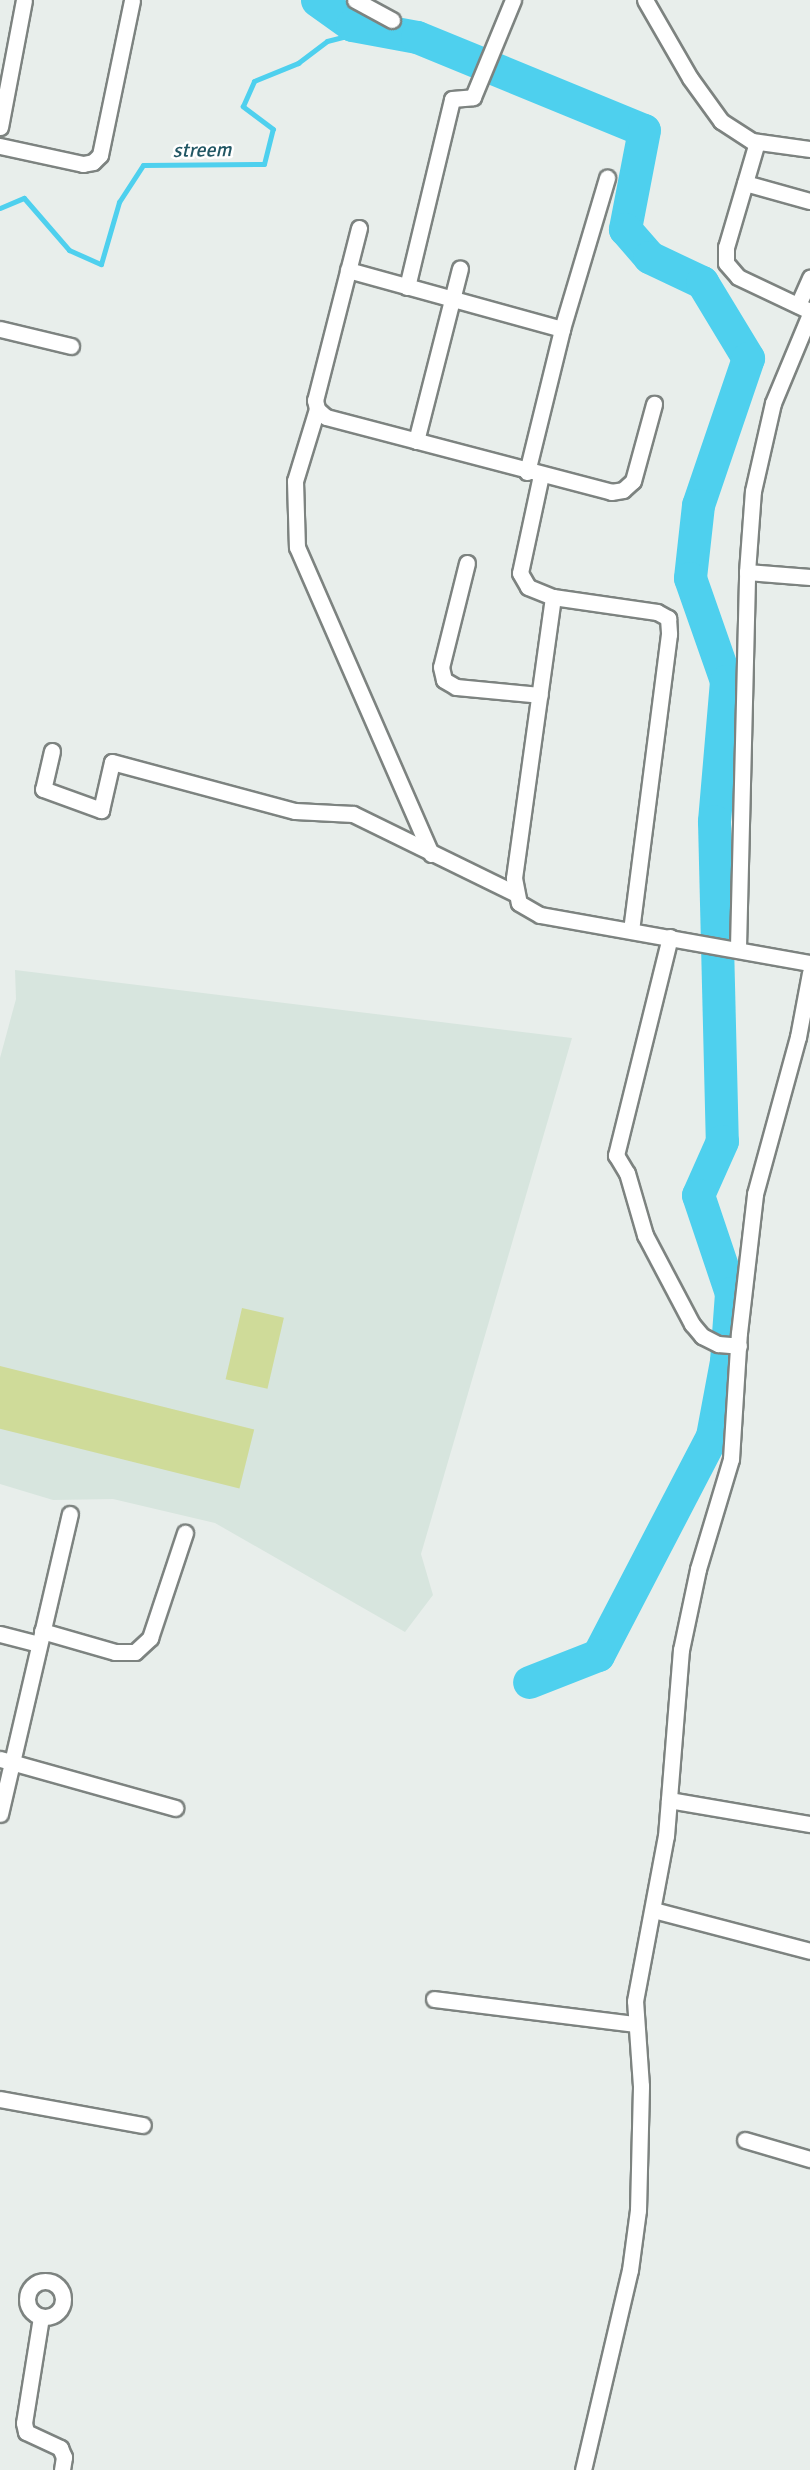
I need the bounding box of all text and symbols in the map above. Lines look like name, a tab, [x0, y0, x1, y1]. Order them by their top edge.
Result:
water label: streem	[172, 137, 232, 163]

